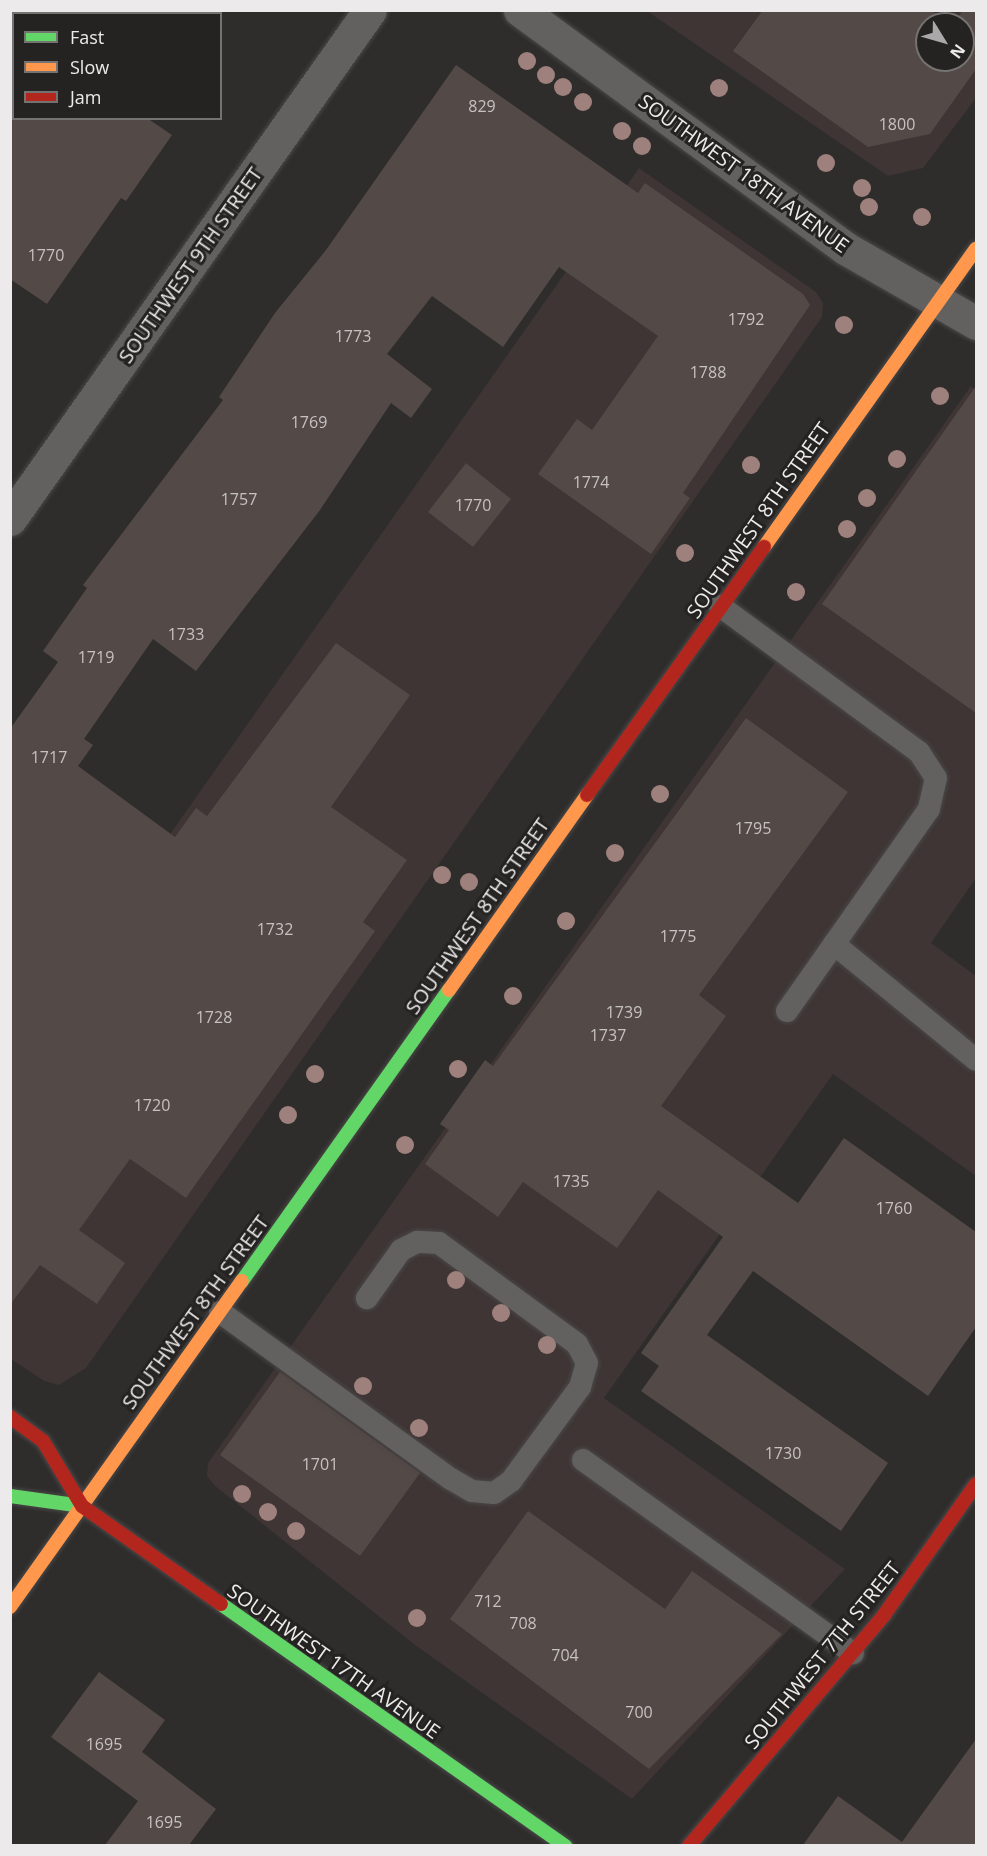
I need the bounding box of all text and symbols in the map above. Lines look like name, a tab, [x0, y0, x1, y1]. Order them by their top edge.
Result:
legend	[12, 12, 222, 120]
north arrow	[915, 12, 975, 72]
text: Fast	[70, 25, 104, 49]
text: N	[945, 40, 970, 63]
text: Slow	[70, 55, 109, 79]
text: Jam	[70, 85, 102, 109]
street label: SOUTHWEST 18TH AVENUE	[634, 89, 854, 257]
house number: 829	[468, 96, 496, 116]
house number: 1800	[879, 114, 915, 134]
street label: SOUTHWEST 9TH STREET	[113, 162, 267, 368]
house number: 1770	[28, 245, 64, 265]
house number: 1792	[728, 309, 764, 329]
house number: 1773	[335, 326, 371, 346]
house number: 1788	[690, 362, 726, 382]
house number: 1769	[291, 412, 327, 432]
street label: SOUTHWEST 8TH STREET	[681, 417, 835, 623]
house number: 1774	[573, 472, 609, 492]
house number: 1757	[221, 489, 257, 509]
house number: 1770	[455, 495, 491, 515]
house number: 1733	[168, 624, 204, 644]
house number: 1719	[78, 647, 114, 667]
house number: 1717	[31, 747, 67, 767]
street label: SOUTHWEST 8TH STREET	[400, 813, 554, 1019]
house number: 1795	[735, 818, 771, 838]
house number: 1732	[257, 919, 293, 939]
house number: 1775	[660, 926, 696, 946]
house number: 1739	[606, 1002, 642, 1022]
house number: 1728	[196, 1007, 232, 1027]
house number: 1737	[590, 1025, 626, 1045]
house number: 1720	[134, 1095, 170, 1115]
house number: 1735	[553, 1171, 589, 1191]
house number: 1760	[876, 1198, 912, 1218]
street label: SOUTHWEST 8TH STREET	[117, 1210, 273, 1414]
house number: 1730	[765, 1443, 801, 1463]
house number: 1701	[302, 1454, 338, 1474]
street label: SOUTHWEST 7TH STREET	[739, 1557, 905, 1753]
street label: SOUTHWEST 17TH AVENUE	[223, 1578, 445, 1744]
house number: 712	[474, 1591, 502, 1611]
house number: 708	[509, 1613, 537, 1633]
house number: 704	[551, 1645, 579, 1665]
house number: 700	[625, 1702, 653, 1722]
house number: 1695	[86, 1734, 122, 1754]
house number: 1695	[146, 1812, 182, 1832]

